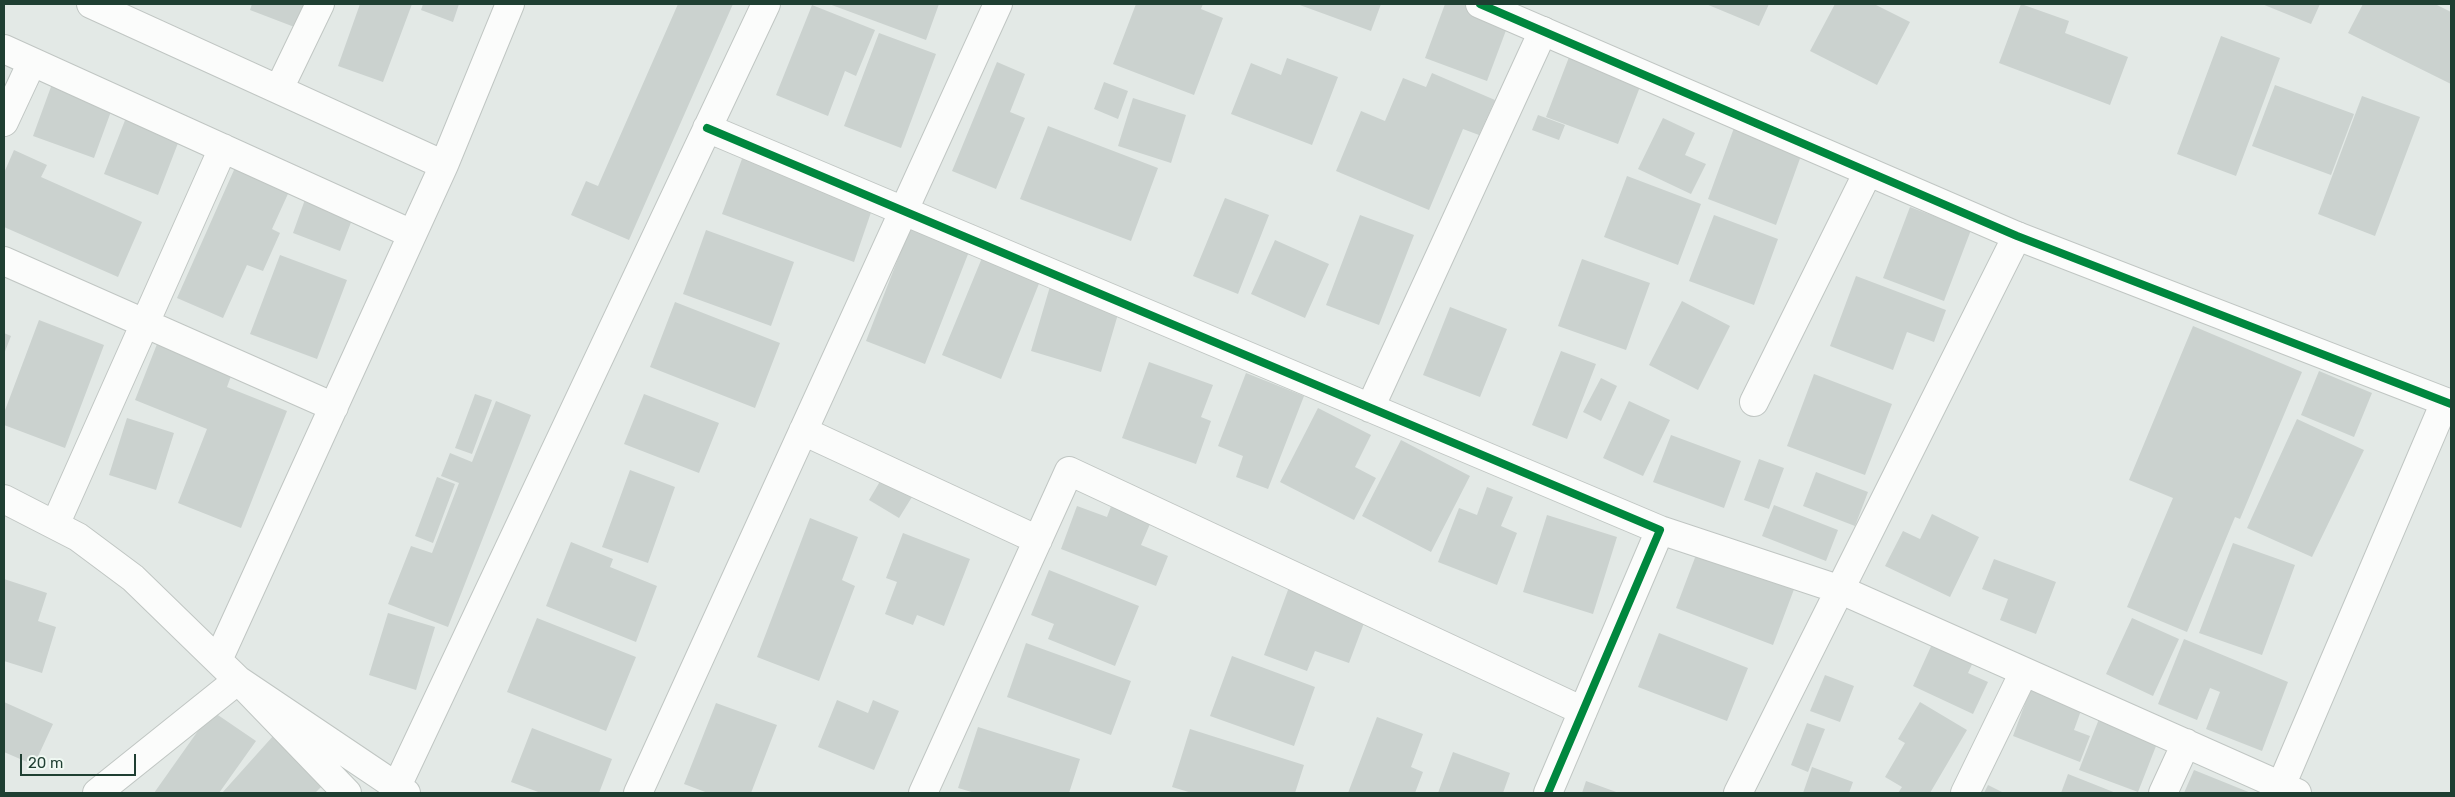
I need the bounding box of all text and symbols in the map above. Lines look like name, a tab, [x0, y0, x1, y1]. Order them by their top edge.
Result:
scale bar	[22, 744, 139, 776]
text: 20 m	[28, 754, 63, 772]

